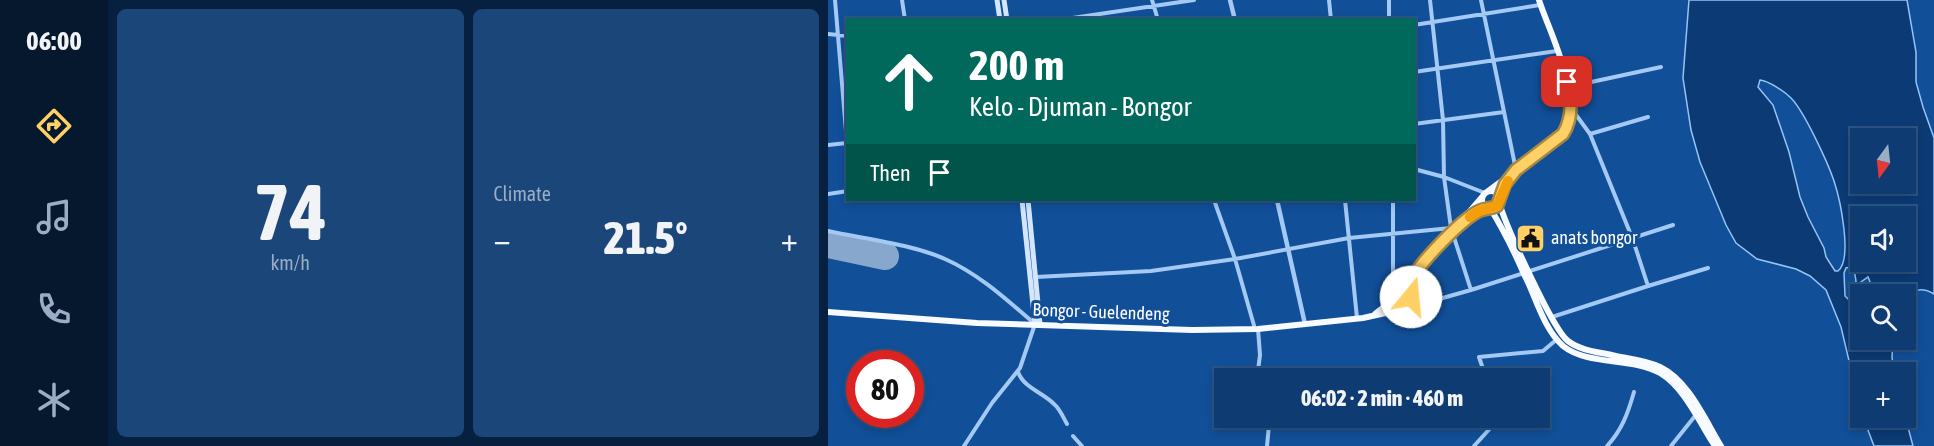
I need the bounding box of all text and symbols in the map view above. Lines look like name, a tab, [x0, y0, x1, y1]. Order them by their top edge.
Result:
text: 06:00	[26, 25, 82, 56]
text: 200 m	[969, 41, 1064, 89]
icon: ahead	[870, 42, 948, 120]
pin	[1541, 56, 1592, 107]
icon: arrive	[1550, 65, 1583, 98]
text: Kelo - Djuman - Bongor	[969, 91, 1192, 122]
icon: directions	[33, 105, 75, 147]
north arrow	[1850, 128, 1916, 194]
map controls	[1850, 128, 1916, 428]
icon: arrive	[923, 156, 956, 189]
text: Then	[870, 160, 911, 186]
text: 74	[254, 167, 327, 257]
text: Climate	[494, 182, 551, 205]
icon: music	[33, 196, 75, 238]
button: sound	[1850, 206, 1916, 272]
text: 21.5°	[604, 212, 688, 264]
text: −	[494, 220, 511, 258]
text: +	[781, 220, 798, 258]
public building icon: anats bongor	[1514, 222, 1546, 254]
place label: anats bongor	[1551, 227, 1638, 248]
text: km/h	[270, 251, 310, 274]
position arrow	[1379, 265, 1443, 329]
button: search	[1850, 284, 1916, 350]
icon: phone	[33, 288, 75, 330]
street label: Bongor - Guelendeng	[1032, 299, 1170, 324]
speed limit sign: 80	[846, 350, 924, 428]
button: +	[1850, 362, 1916, 428]
icon: climate	[33, 379, 75, 421]
text: 06:02 · 2 min · 460 m	[1301, 385, 1463, 411]

